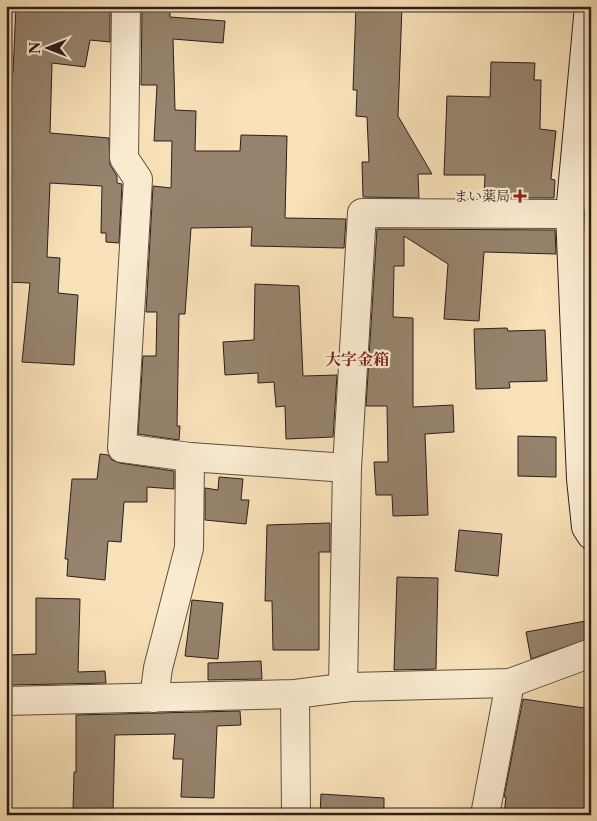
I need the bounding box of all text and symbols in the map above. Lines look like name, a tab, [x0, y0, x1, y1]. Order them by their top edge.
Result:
north arrow	[22, 22, 72, 72]
text: N	[26, 42, 44, 54]
place label: まい薬局	[454, 187, 510, 205]
marker: まい薬局	[514, 190, 526, 202]
district label: 大字金箱	[325, 349, 389, 369]

